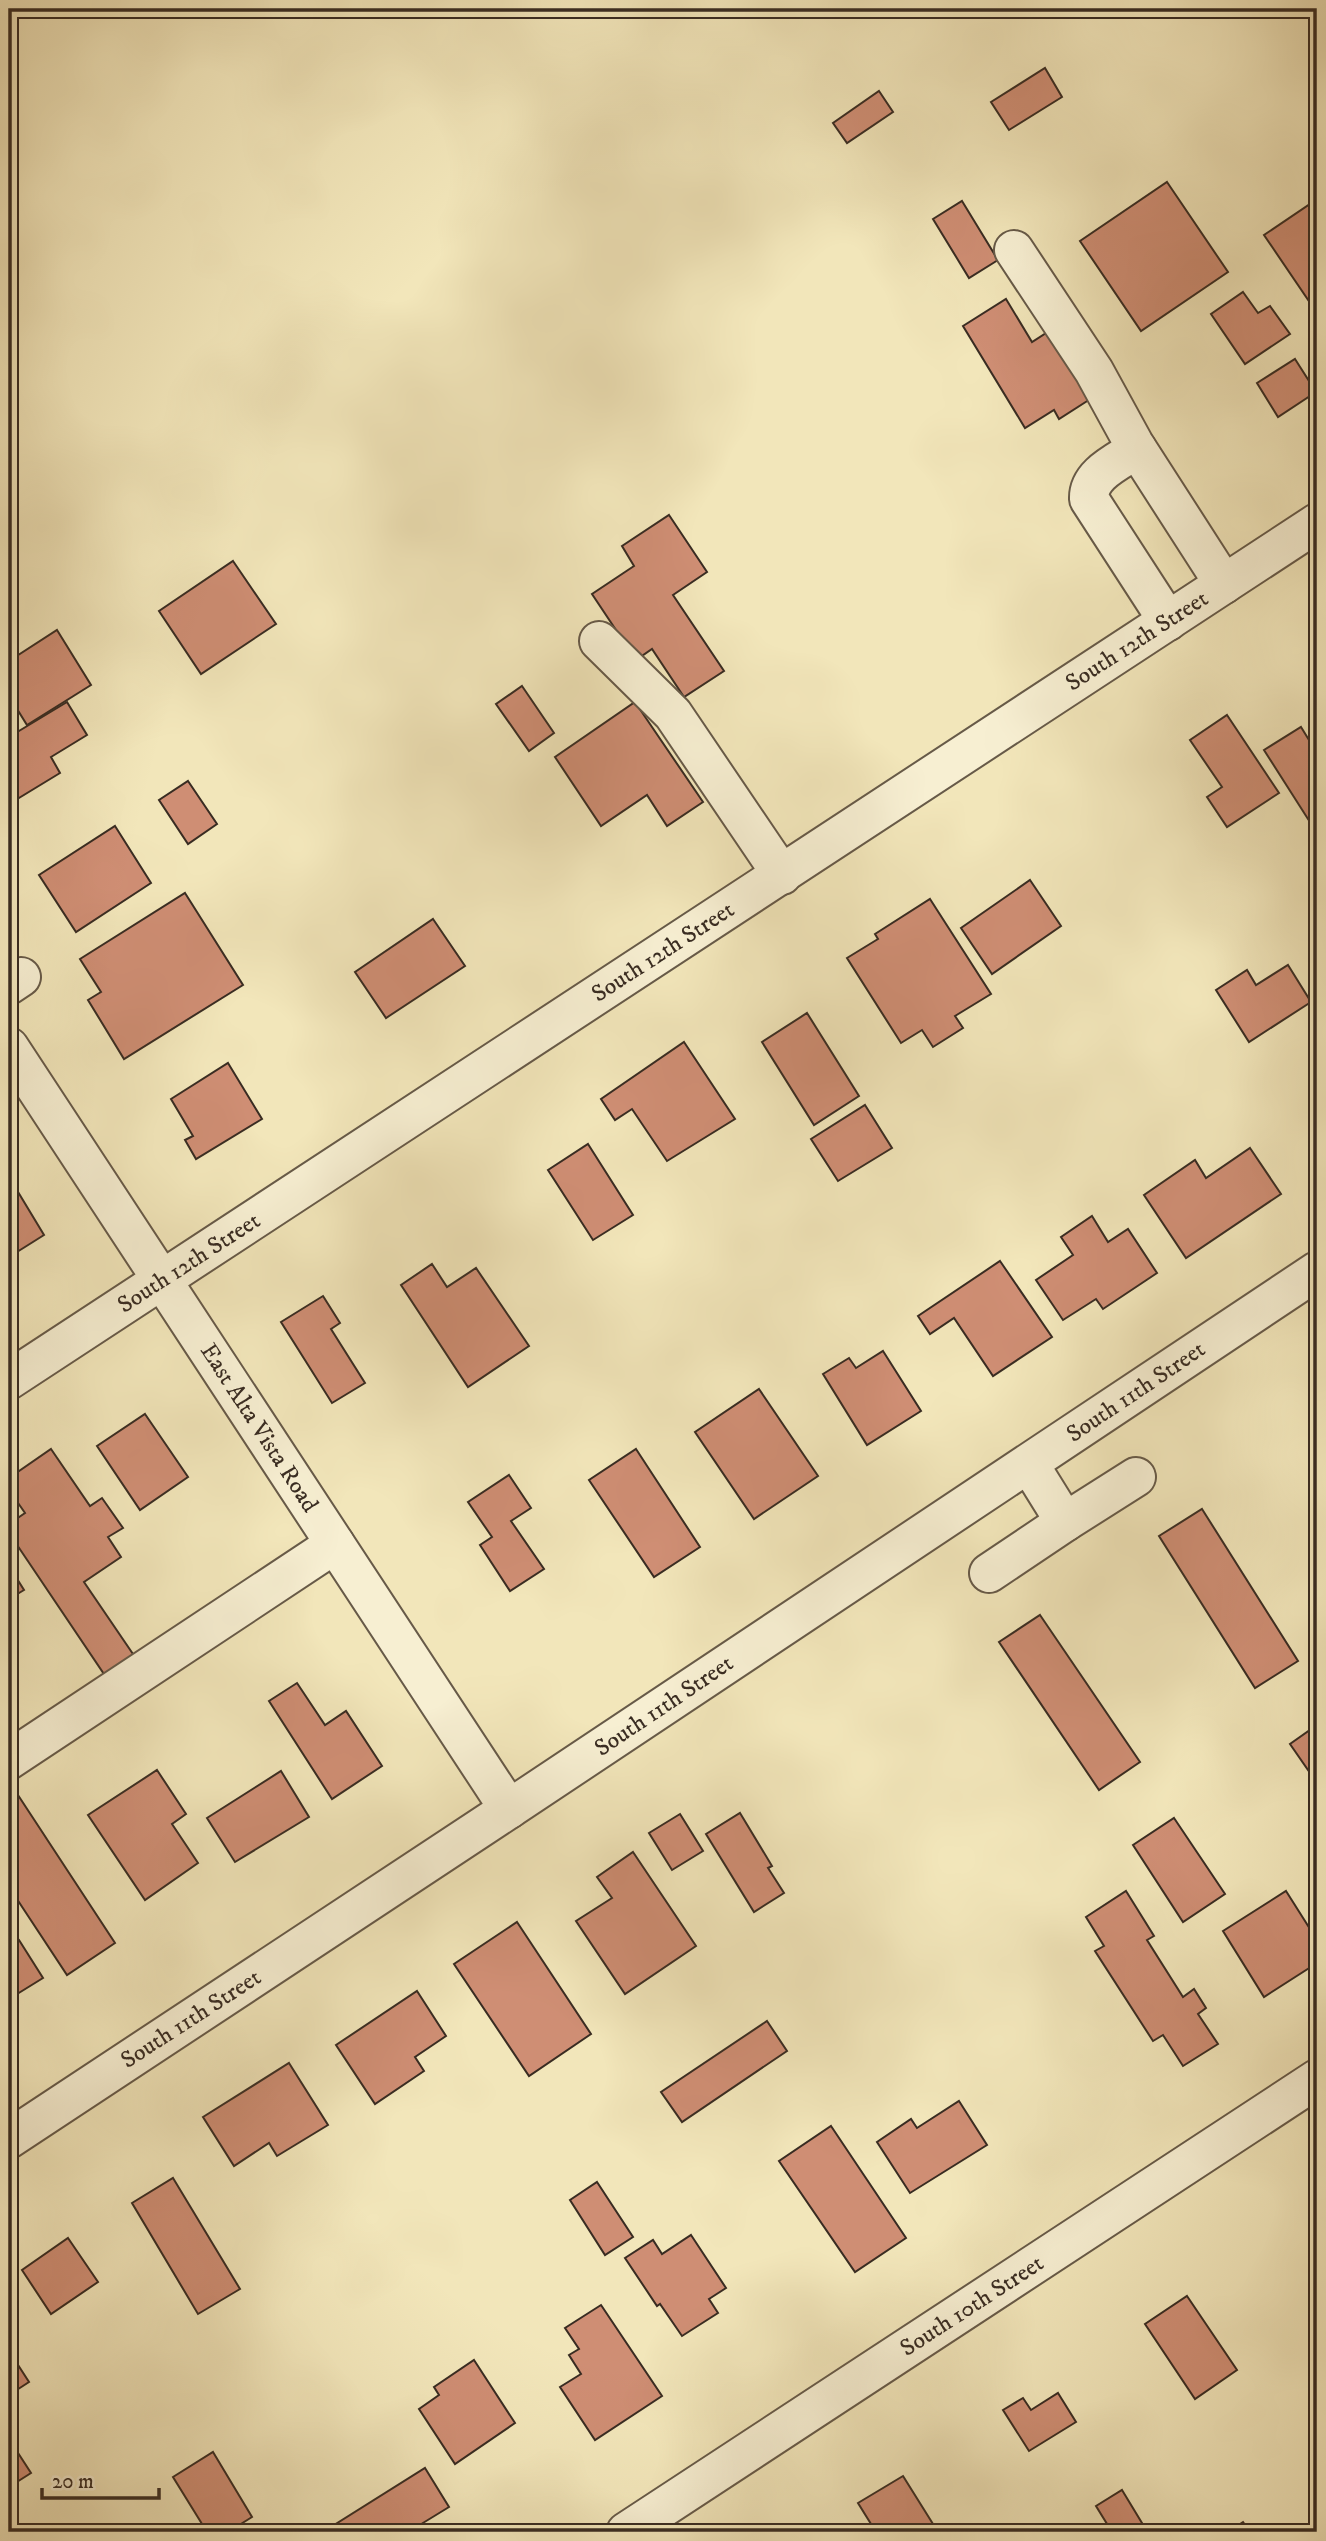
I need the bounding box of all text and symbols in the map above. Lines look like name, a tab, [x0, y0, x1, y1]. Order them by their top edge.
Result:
street label: South 12th Street	[1060, 584, 1214, 698]
street label: South 12th Street	[586, 895, 740, 1009]
street label: South 12th Street	[112, 1206, 266, 1320]
street label: South 11th Street	[1061, 1334, 1211, 1449]
street label: East Alta Vista Road	[193, 1338, 325, 1518]
street label: South 11th Street	[589, 1648, 739, 1763]
street label: South 11th Street	[115, 1962, 267, 2075]
street label: South 10th Street	[895, 2248, 1050, 2364]
scale bar	[42, 2457, 159, 2501]
text: 20 m	[52, 2469, 94, 2495]

